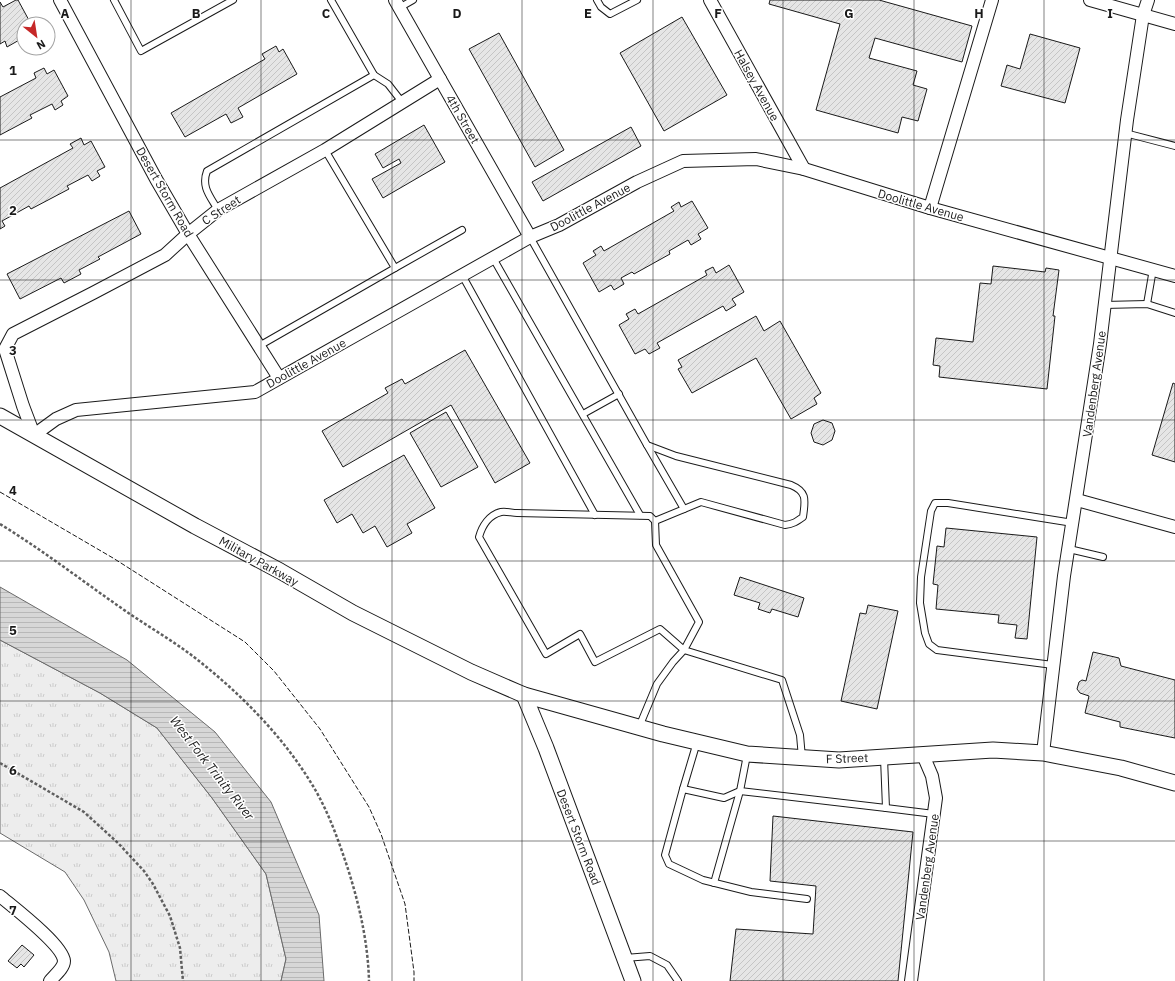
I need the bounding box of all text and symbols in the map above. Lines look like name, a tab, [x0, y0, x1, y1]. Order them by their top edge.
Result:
text: A	[61, 5, 70, 22]
text: B	[192, 5, 201, 22]
text: C	[322, 5, 331, 22]
text: D	[452, 5, 462, 22]
text: E	[584, 5, 592, 22]
text: F	[714, 5, 722, 22]
text: G	[844, 5, 854, 22]
text: H	[974, 5, 984, 22]
text: I	[1107, 5, 1113, 22]
north arrow	[16, 16, 56, 56]
text: N	[34, 37, 48, 53]
street label: Halsey Avenue	[731, 47, 783, 124]
text: 1	[9, 62, 17, 79]
street label: 4th Street	[443, 92, 483, 146]
street label: Desert Storm Road	[133, 144, 197, 240]
street label: Doolittle Avenue	[547, 179, 633, 234]
street label: Doolittle Avenue	[876, 186, 966, 225]
street label: C Street	[199, 192, 243, 228]
text: 2	[9, 202, 17, 219]
street label: Vandenberg Avenue	[1079, 329, 1109, 438]
street label: Doolittle Avenue	[264, 335, 349, 391]
text: 3	[9, 342, 17, 359]
text: 4	[9, 482, 17, 499]
street label: Military Parkway	[217, 533, 301, 589]
text: 5	[9, 622, 17, 639]
water label: West Fork Trinity River	[166, 713, 259, 824]
street label: F Street	[826, 750, 868, 766]
text: 6	[9, 762, 17, 779]
street label: Desert Storm Road	[554, 787, 604, 887]
street label: Vandenberg Avenue	[912, 812, 942, 921]
text: 7	[9, 902, 17, 919]

